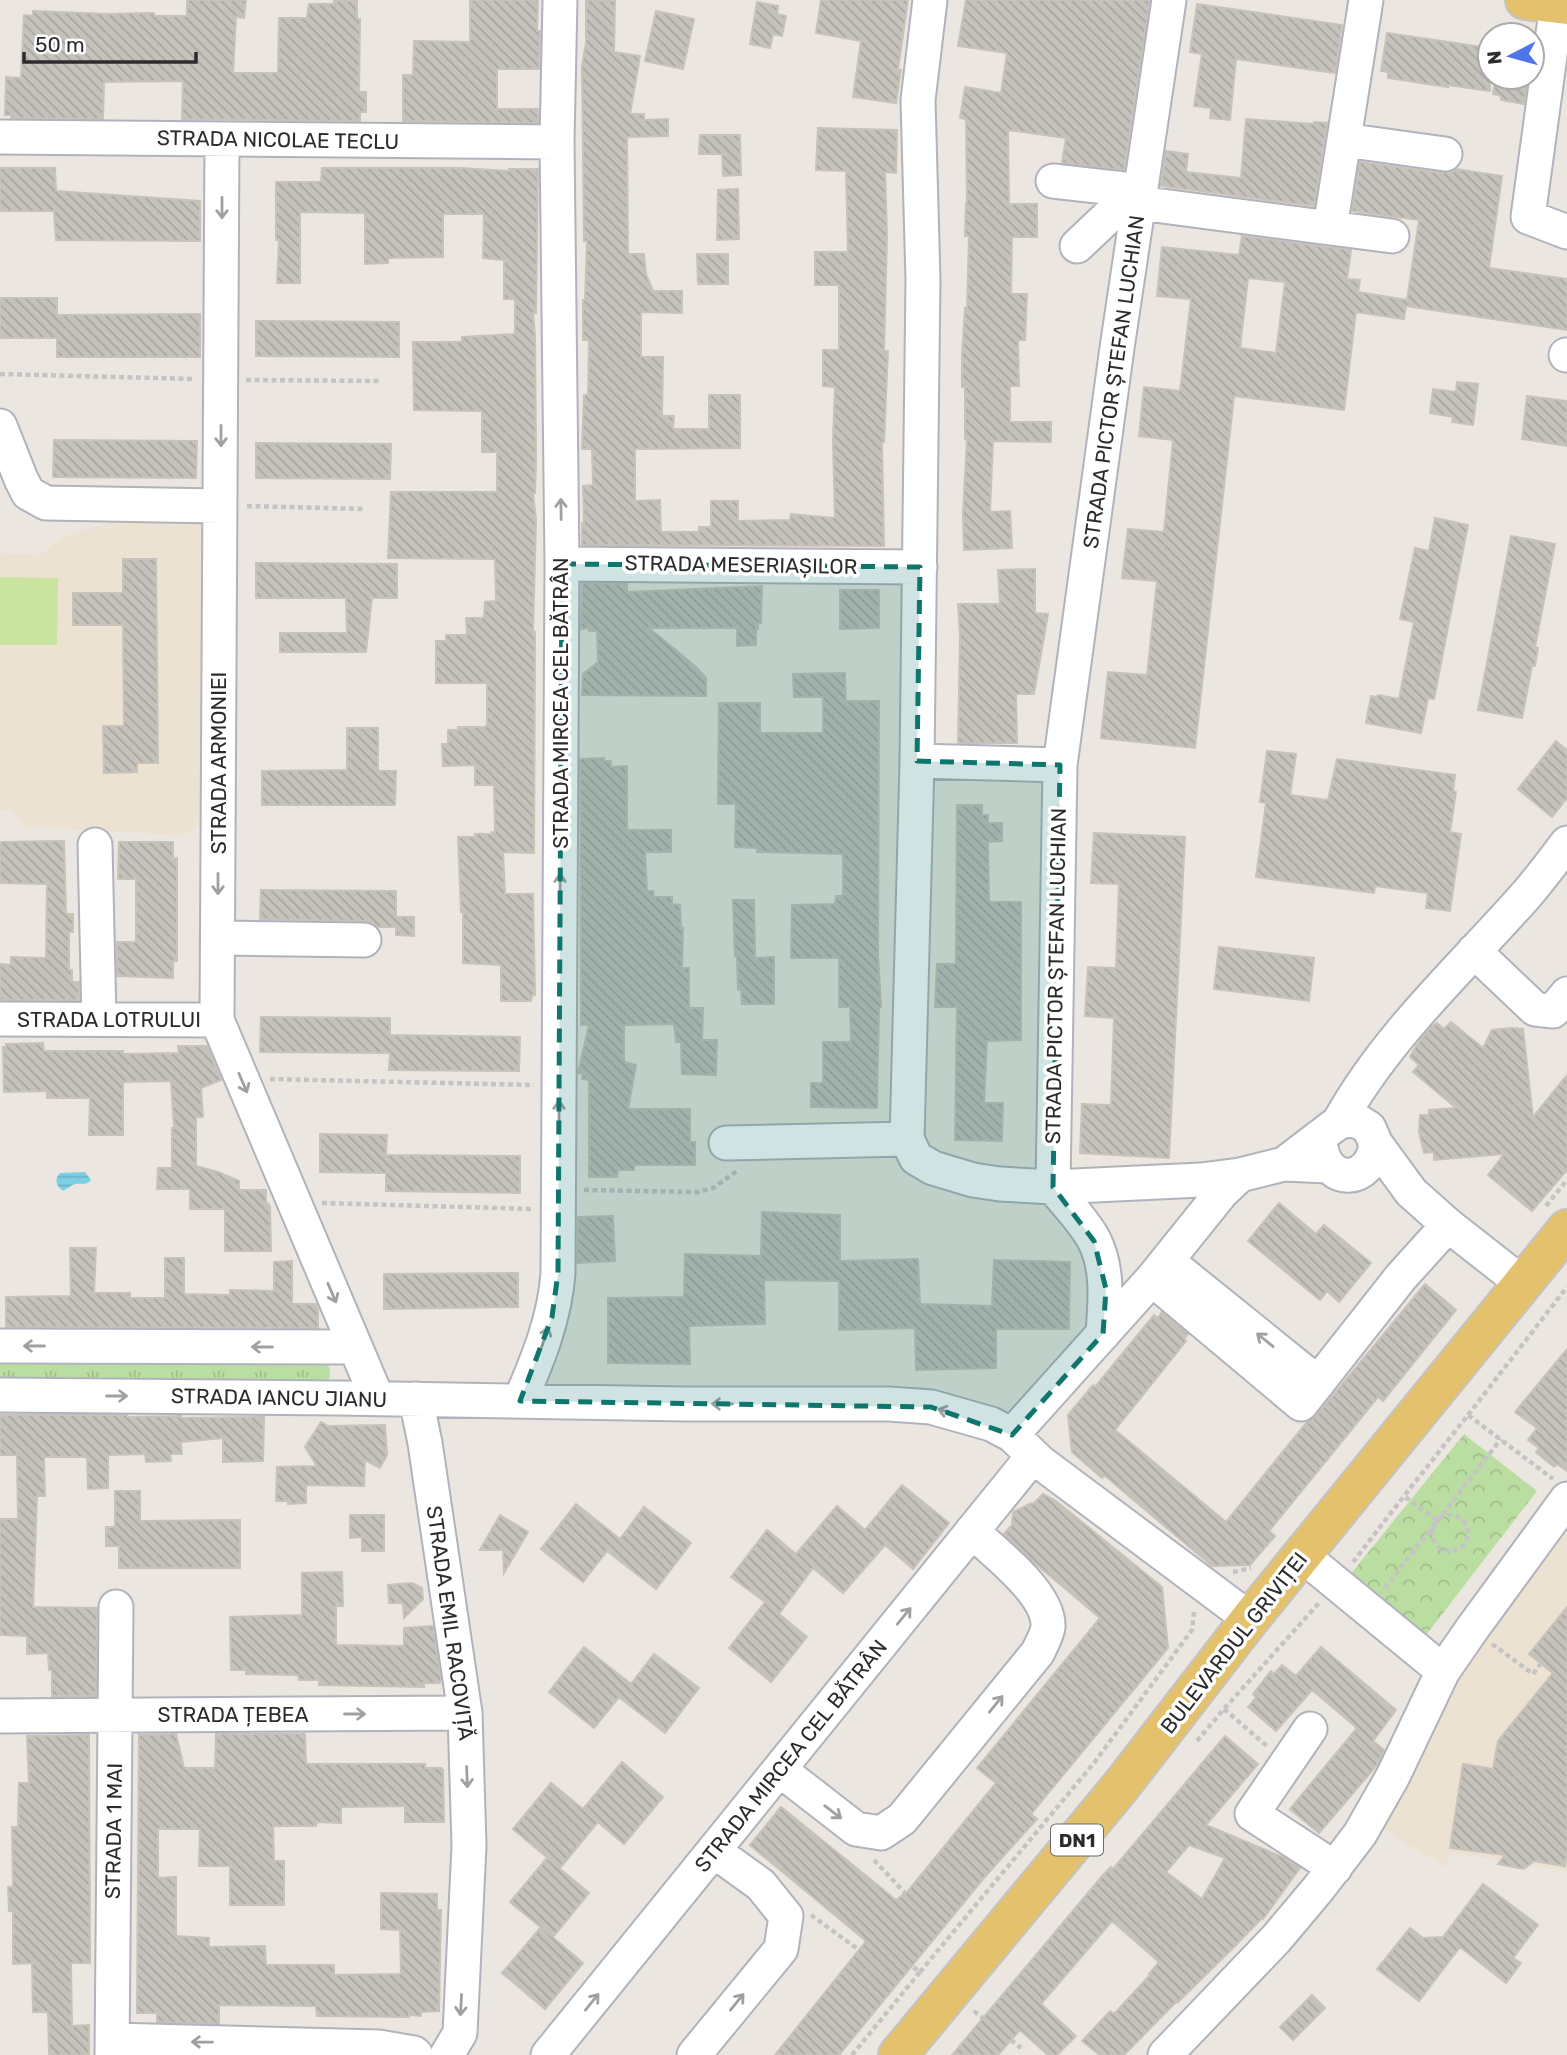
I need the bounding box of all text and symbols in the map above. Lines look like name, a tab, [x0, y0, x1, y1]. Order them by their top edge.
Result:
scale bar	[24, 21, 196, 65]
north arrow	[1476, 21, 1546, 91]
text: 50 m	[35, 32, 85, 57]
text: N	[1482, 50, 1507, 66]
street label: STRADA NICOLAE TECLU	[157, 125, 399, 154]
one-way arrow	[215, 196, 229, 219]
street label: STRADA PICTOR ȘTEFAN LUCHIAN	[1078, 214, 1149, 550]
one-way arrow	[214, 424, 228, 447]
one-way arrow	[554, 498, 568, 521]
street label: STRADA MESERIAȘILOR	[624, 550, 858, 579]
street label: STRADA MIRCEA CEL BĂTRÂN	[548, 557, 573, 849]
street label: STRADA ARMONIEI	[206, 672, 231, 854]
street label: STRADA PICTOR ȘTEFAN LUCHIAN	[1040, 808, 1071, 1144]
one-way arrow	[211, 872, 225, 895]
one-way arrow	[553, 872, 567, 895]
street label: STRADA LOTRULUI	[17, 1007, 201, 1032]
one-way arrow	[238, 1072, 251, 1094]
one-way arrow	[552, 1100, 566, 1123]
one-way arrow	[326, 1282, 339, 1303]
one-way arrow	[539, 1326, 552, 1348]
one-way arrow	[1257, 1332, 1275, 1348]
one-way arrow	[23, 1339, 46, 1353]
one-way arrow	[250, 1340, 273, 1354]
street label: STRADA IANCU JIANU	[171, 1383, 387, 1412]
one-way arrow	[105, 1389, 128, 1403]
one-way arrow	[710, 1397, 733, 1411]
one-way arrow	[937, 1404, 959, 1417]
street label: STRADA EMIL RACOVIȚĂ	[422, 1504, 479, 1742]
street label: BULEVARDUL GRIVIȚEI	[1155, 1547, 1312, 1738]
one-way arrow	[896, 1607, 912, 1625]
street label: STRADA MIRCEA CEL BĂTRÂN	[689, 1635, 892, 1877]
one-way arrow	[989, 1695, 1004, 1713]
street label: STRADA ȚEBEA	[158, 1702, 308, 1727]
one-way arrow	[343, 1707, 366, 1721]
street label: STRADA 1 MAI	[100, 1763, 127, 1899]
one-way arrow	[461, 1766, 474, 1789]
one-way arrow	[824, 1805, 842, 1820]
road number: DN1	[1051, 1824, 1103, 1856]
one-way arrow	[455, 1993, 468, 2016]
one-way arrow	[584, 1994, 599, 2012]
one-way arrow	[729, 1994, 745, 2012]
one-way arrow	[191, 2035, 214, 2049]

